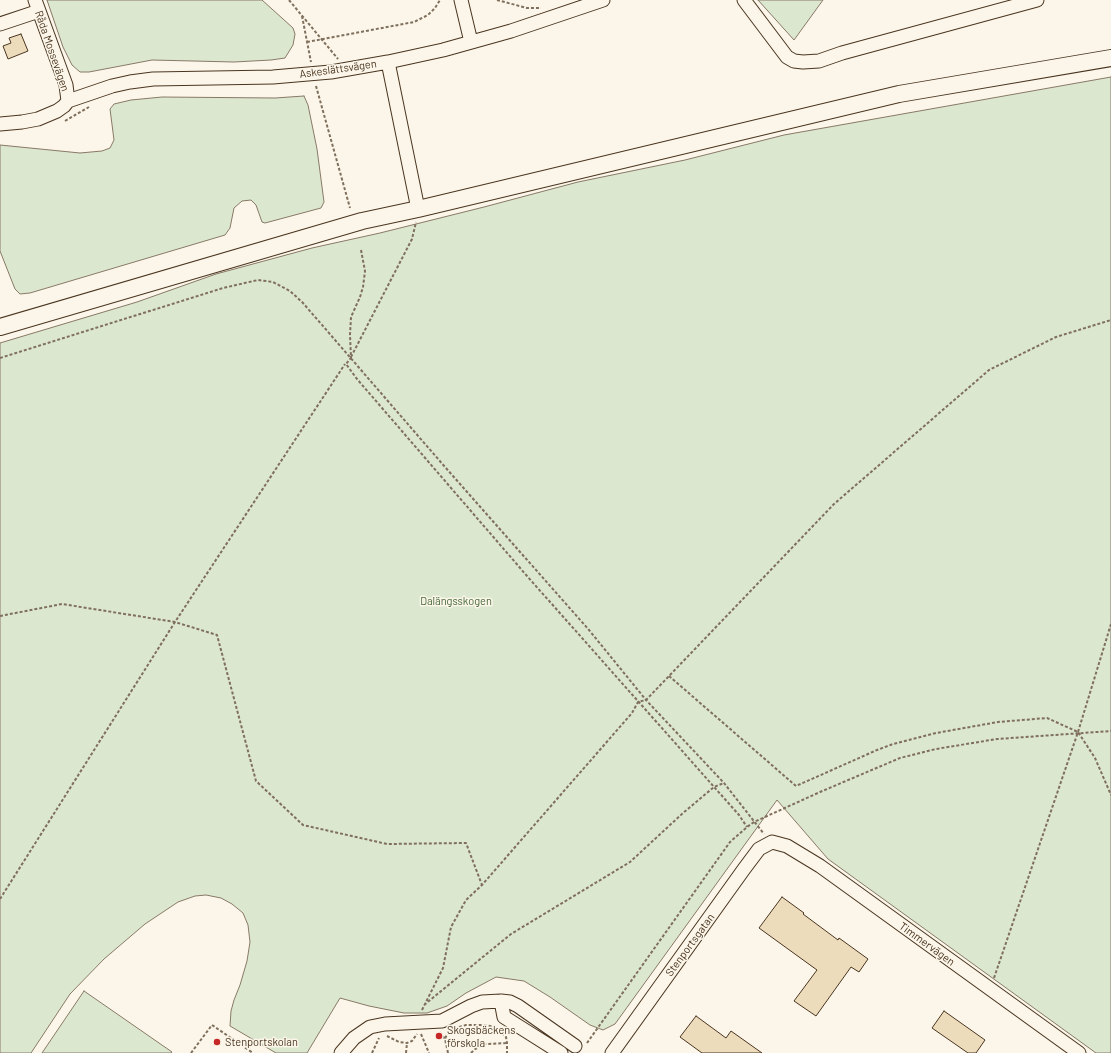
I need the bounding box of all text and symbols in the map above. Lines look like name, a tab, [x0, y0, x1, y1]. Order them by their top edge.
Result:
street label: Råda Mossevägen	[32, 9, 72, 93]
street label: Askeslättsvägen	[299, 57, 377, 81]
park label: Dalängsskogen	[420, 594, 492, 608]
street label: Stenportsgatan	[663, 911, 717, 979]
street label: Timmervägen	[897, 919, 957, 969]
place label: Skogsbäckens förskola	[447, 1023, 515, 1049]
marker: Skogsbäckens förskola	[434, 1031, 444, 1041]
place label: Stenportskolan	[225, 1035, 298, 1049]
marker: Stenportskolan	[212, 1037, 222, 1047]

